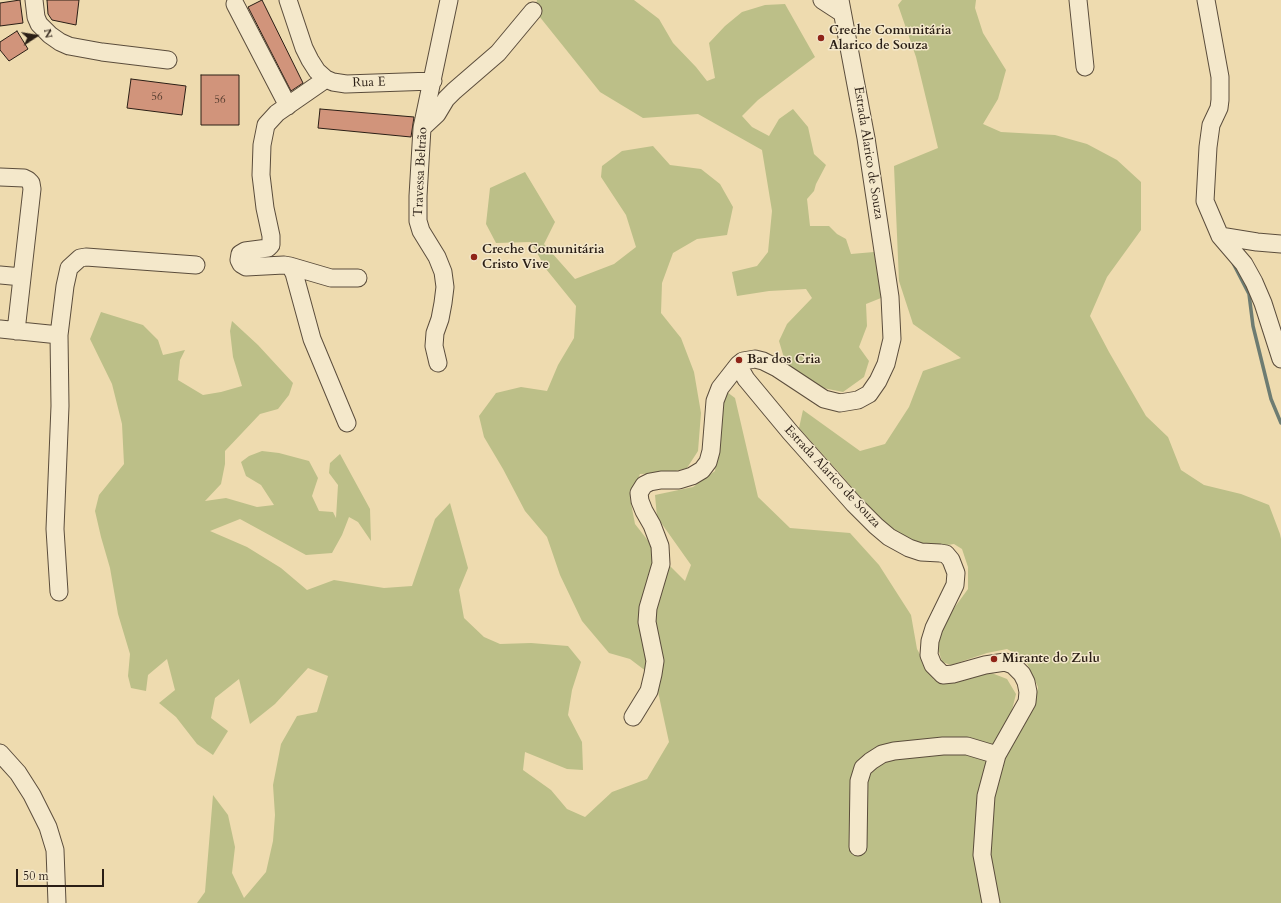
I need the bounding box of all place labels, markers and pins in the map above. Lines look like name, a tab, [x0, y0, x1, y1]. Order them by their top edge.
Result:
place label: Creche Comunitária Alarico de Souza	[829, 23, 951, 54]
marker: Creche Comunitária Alarico de Souza	[816, 33, 826, 43]
place label: Creche Comunitária Cristo Vive	[482, 242, 604, 273]
marker: Creche Comunitária Cristo Vive	[469, 252, 479, 262]
place label: Bar dos Cria	[747, 352, 821, 368]
marker: Bar dos Cria	[734, 355, 744, 365]
place label: Mirante do Zulu	[1002, 651, 1100, 667]
marker: Mirante do Zulu	[989, 654, 999, 664]

